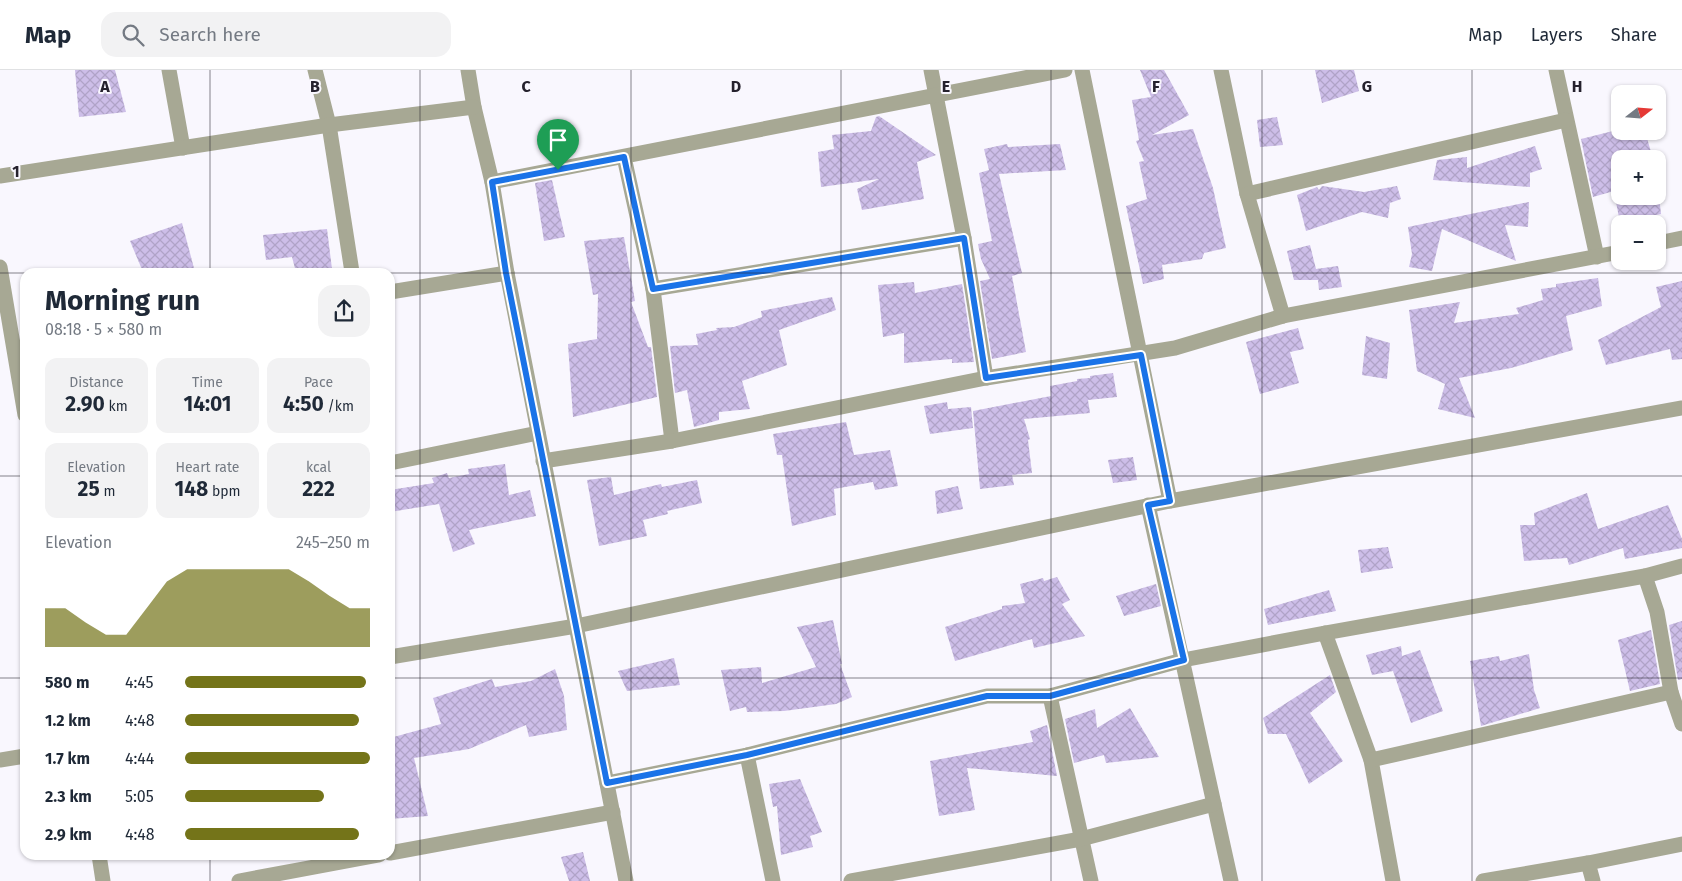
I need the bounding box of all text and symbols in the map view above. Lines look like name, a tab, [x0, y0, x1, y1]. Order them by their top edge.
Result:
search box	[101, 12, 451, 57]
text: Map	[25, 21, 71, 49]
icon: search	[119, 21, 147, 49]
text: Search here	[159, 23, 261, 46]
text: Map	[1468, 24, 1503, 46]
text: Layers	[1531, 24, 1583, 46]
text: Share	[1611, 24, 1657, 46]
text: A	[99, 77, 110, 96]
text: B	[310, 77, 320, 96]
text: C	[521, 77, 531, 96]
text: D	[731, 77, 741, 96]
text: E	[942, 77, 950, 96]
text: F	[1152, 77, 1160, 96]
text: G	[1362, 77, 1372, 96]
text: H	[1572, 77, 1582, 96]
north arrow	[1611, 85, 1666, 140]
map controls	[1611, 85, 1666, 270]
pin	[537, 119, 579, 170]
icon: arrive	[544, 126, 572, 154]
button: +	[1611, 150, 1666, 205]
text: 1	[12, 162, 20, 181]
button: −	[1611, 215, 1666, 270]
text: Morning run	[45, 284, 200, 317]
button: share	[318, 285, 370, 337]
text: 08:18 · 5 × 580 m	[45, 320, 162, 339]
text: Distance	[69, 374, 124, 391]
text: Time	[192, 374, 223, 391]
text: Pace	[304, 374, 333, 391]
text: 2.90	[65, 391, 105, 417]
text: 14:01	[183, 391, 232, 417]
text: 4:50	[283, 391, 324, 417]
text: km	[105, 398, 128, 415]
text: /km	[324, 398, 354, 415]
text: Elevation	[67, 459, 126, 476]
text: Heart rate	[176, 459, 239, 476]
text: kcal	[306, 459, 331, 476]
text: 25	[78, 476, 100, 502]
text: 148	[174, 476, 208, 502]
text: 222	[302, 476, 335, 502]
text: m	[100, 483, 115, 500]
text: bpm	[208, 483, 241, 500]
text: Elevation	[45, 533, 112, 552]
text: 245–250 m	[296, 533, 370, 552]
text: 580 m	[45, 673, 90, 692]
text: 4:45	[125, 673, 154, 692]
text: 1.2 km	[45, 711, 91, 730]
text: 4:48	[125, 711, 155, 730]
text: 1.7 km	[45, 749, 90, 768]
text: 4:44	[125, 749, 154, 768]
text: 2.3 km	[45, 787, 92, 806]
text: 5:05	[125, 787, 154, 806]
text: 2.9 km	[45, 825, 92, 844]
text: 4:48	[125, 825, 155, 844]

